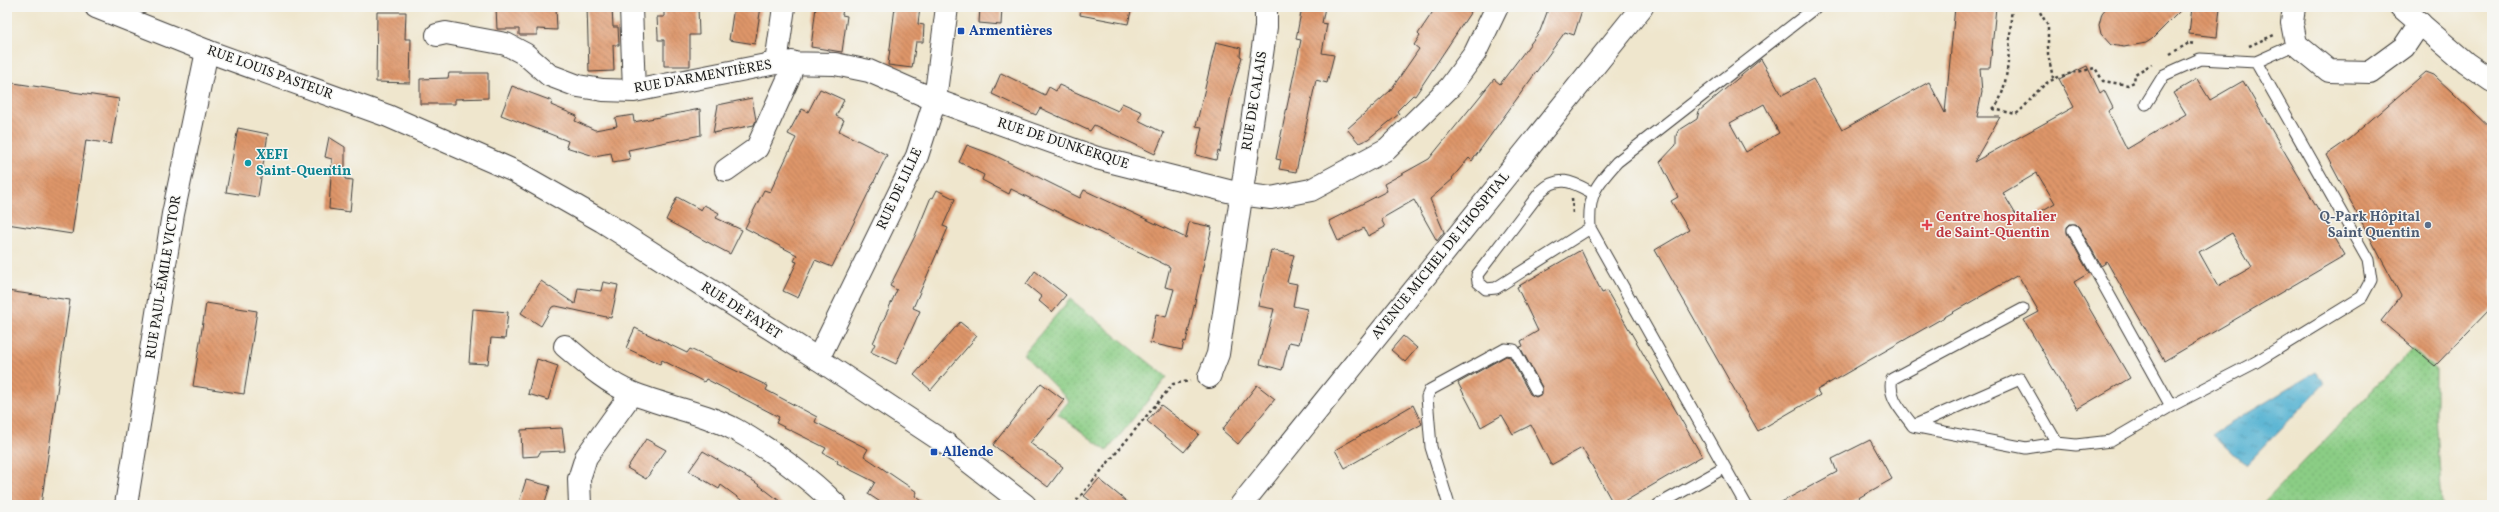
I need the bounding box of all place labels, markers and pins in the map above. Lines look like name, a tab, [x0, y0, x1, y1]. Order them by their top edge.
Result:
place label: Armentières	[969, 22, 1053, 41]
marker: Armentières	[956, 26, 966, 36]
place label: XEFI Saint-Quentin	[256, 146, 351, 181]
marker: XEFI Saint-Quentin	[243, 158, 253, 168]
place label: Centre hospitalier de Saint-Quentin	[1936, 208, 2057, 243]
place label: Q-Park Hôpital Saint Quentin	[2319, 208, 2420, 243]
marker: Centre hospitalier de Saint-Quentin	[1921, 219, 1933, 231]
marker: Q-Park Hôpital Saint Quentin	[2423, 220, 2433, 230]
place label: Allende	[942, 443, 993, 462]
marker: Allende	[929, 447, 939, 457]

